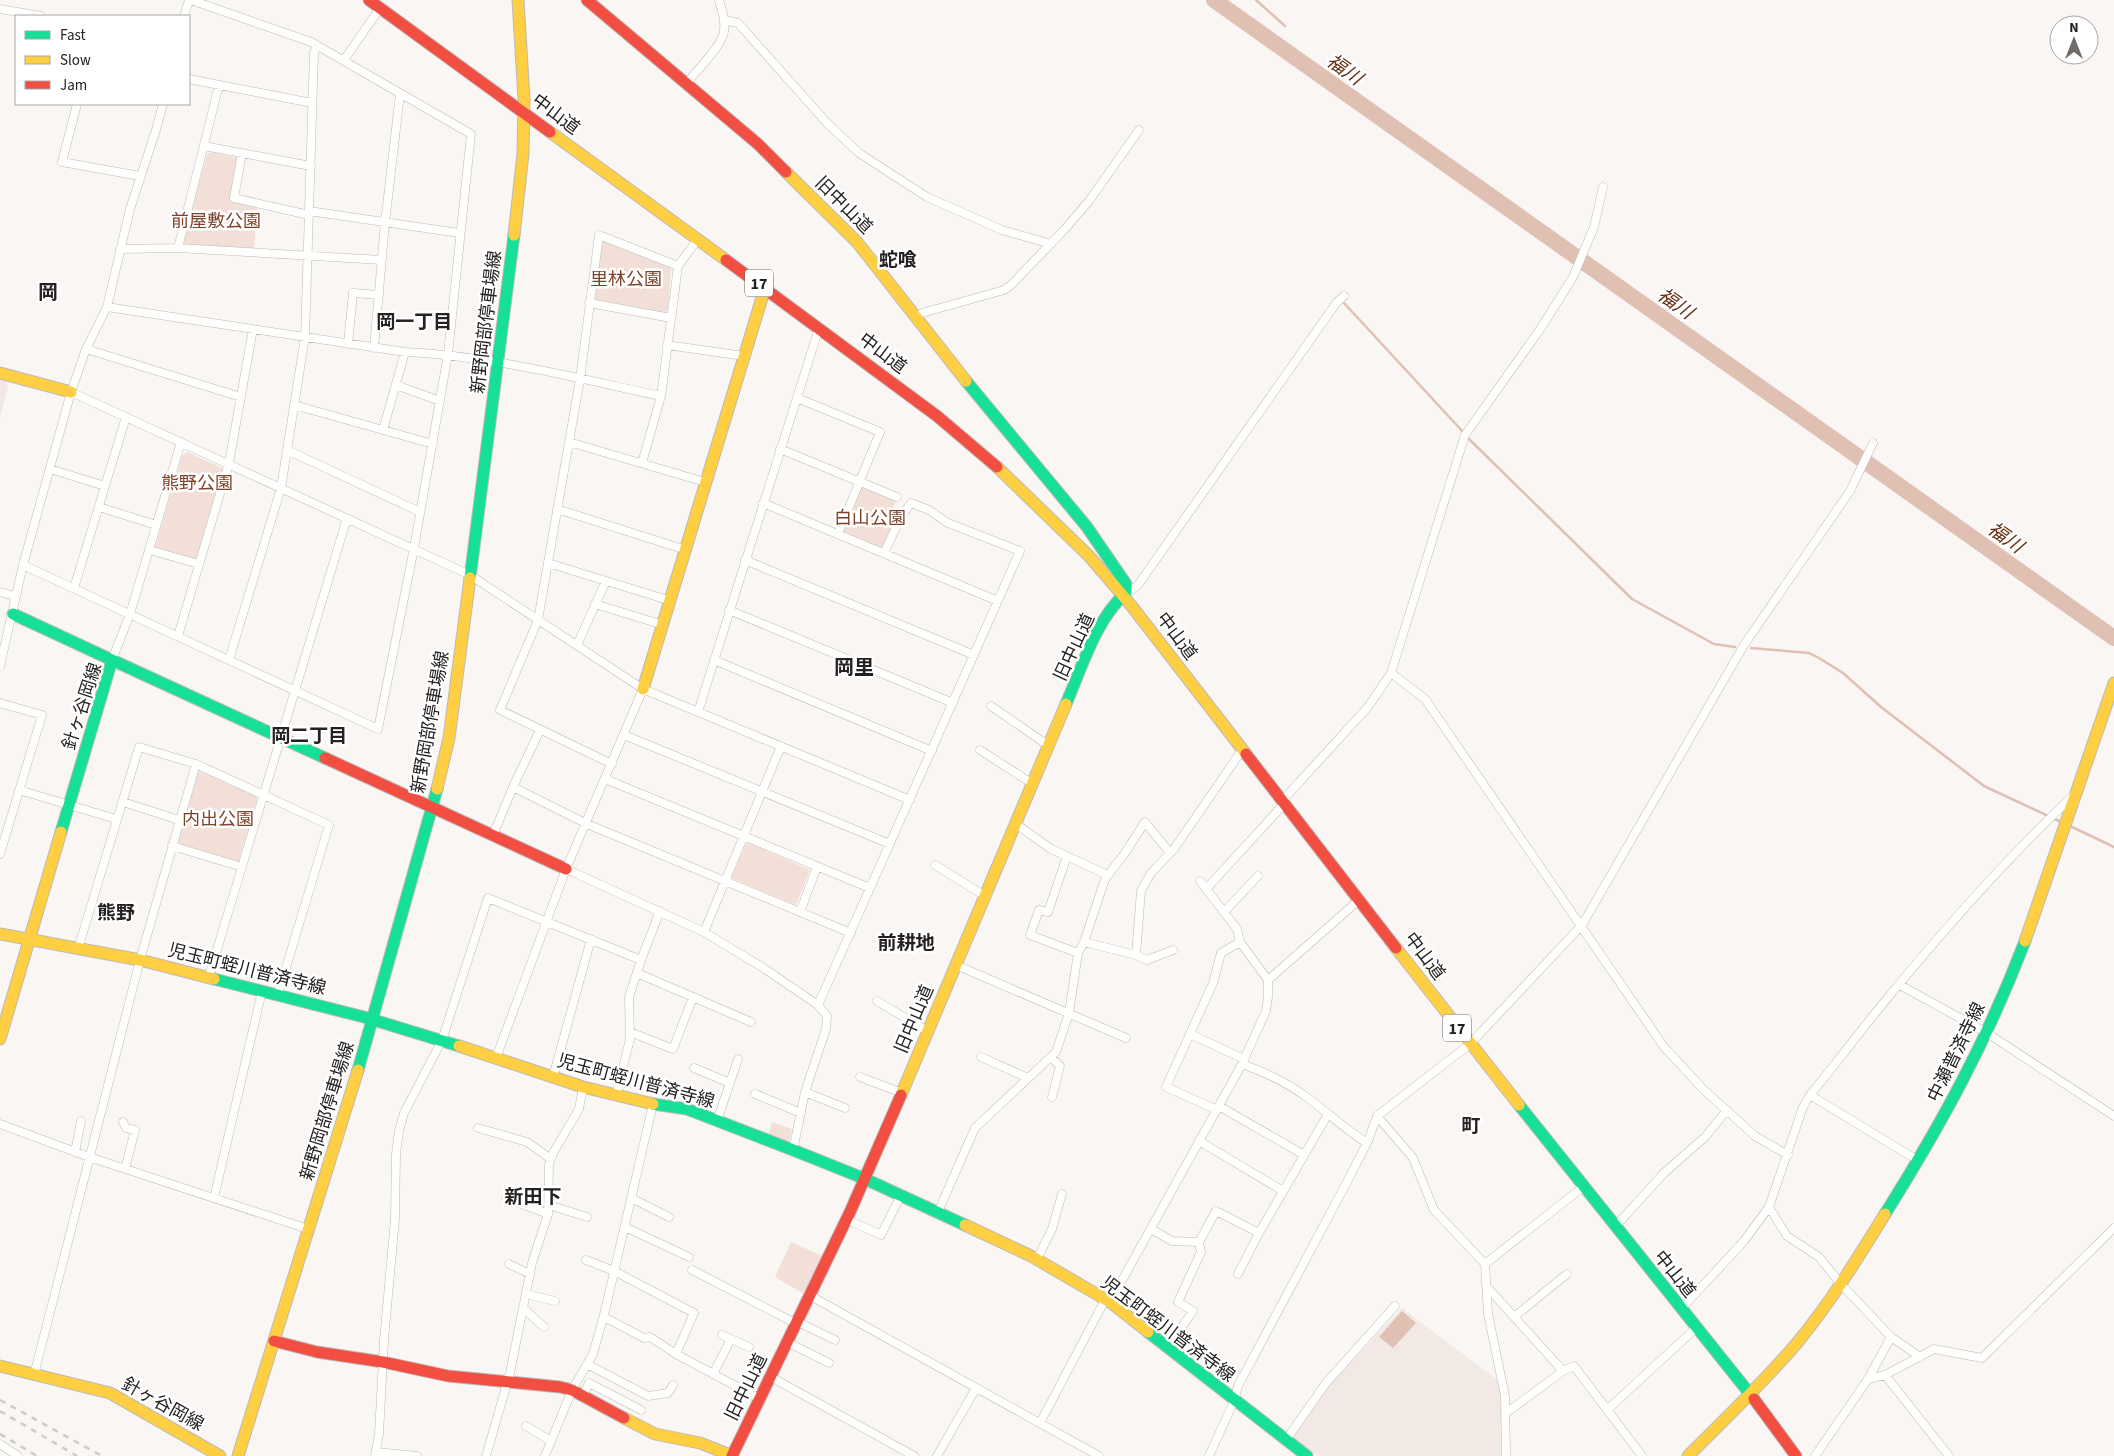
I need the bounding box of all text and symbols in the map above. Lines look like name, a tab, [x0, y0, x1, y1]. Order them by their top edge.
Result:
legend	[15, 15, 190, 105]
north arrow	[2049, 15, 2099, 65]
text: N	[2069, 18, 2079, 38]
text: Fast	[60, 25, 86, 46]
water label: 福川	[1321, 48, 1369, 93]
text: Slow	[60, 50, 91, 71]
text: Jam	[60, 75, 87, 96]
street label: 中山道	[527, 88, 585, 141]
street label: 旧中山道	[809, 171, 878, 240]
park label: 前屋敷公園	[171, 209, 261, 234]
district label: 蛇喰	[879, 247, 917, 274]
street label: 新野岡部停車場線	[465, 249, 508, 395]
park label: 里林公園	[590, 267, 662, 292]
road number: 17	[745, 270, 773, 296]
district label: 岡	[38, 279, 58, 307]
water label: 福川	[1652, 282, 1700, 327]
district label: 岡一丁目	[376, 309, 452, 336]
street label: 中山道	[854, 327, 912, 380]
park label: 熊野公園	[161, 471, 233, 496]
park label: 白山公園	[834, 506, 906, 531]
water label: 福川	[1982, 516, 2030, 561]
street label: 中山道	[1150, 607, 1203, 665]
street label: 旧中山道	[1048, 609, 1101, 685]
street label: 新野岡部停車場線	[406, 649, 455, 795]
district label: 岡里	[834, 654, 874, 682]
street label: 針ヶ谷岡線	[57, 659, 108, 753]
district label: 岡二丁目	[271, 723, 347, 750]
park label: 内出公園	[182, 807, 254, 832]
district label: 熊野	[97, 900, 135, 927]
street label: 中山道	[1398, 927, 1451, 985]
district label: 前耕地	[877, 930, 935, 957]
street label: 児玉町蛭川普済寺線	[165, 938, 328, 1001]
street label: 旧中山道	[889, 981, 940, 1057]
street label: 中瀬普済寺線	[1922, 998, 1991, 1106]
road number: 17	[1443, 1014, 1471, 1042]
street label: 新野岡部停車場線	[294, 1039, 360, 1184]
street label: 児玉町蛭川普済寺線	[554, 1048, 717, 1115]
district label: 町	[1461, 1113, 1481, 1140]
district label: 新田下	[504, 1184, 562, 1211]
street label: 中山道	[1648, 1245, 1701, 1303]
street label: 児玉町蛭川普済寺線	[1095, 1271, 1240, 1388]
street label: 旧中山道	[719, 1349, 773, 1425]
street label: 針ヶ谷岡線	[117, 1372, 208, 1437]

